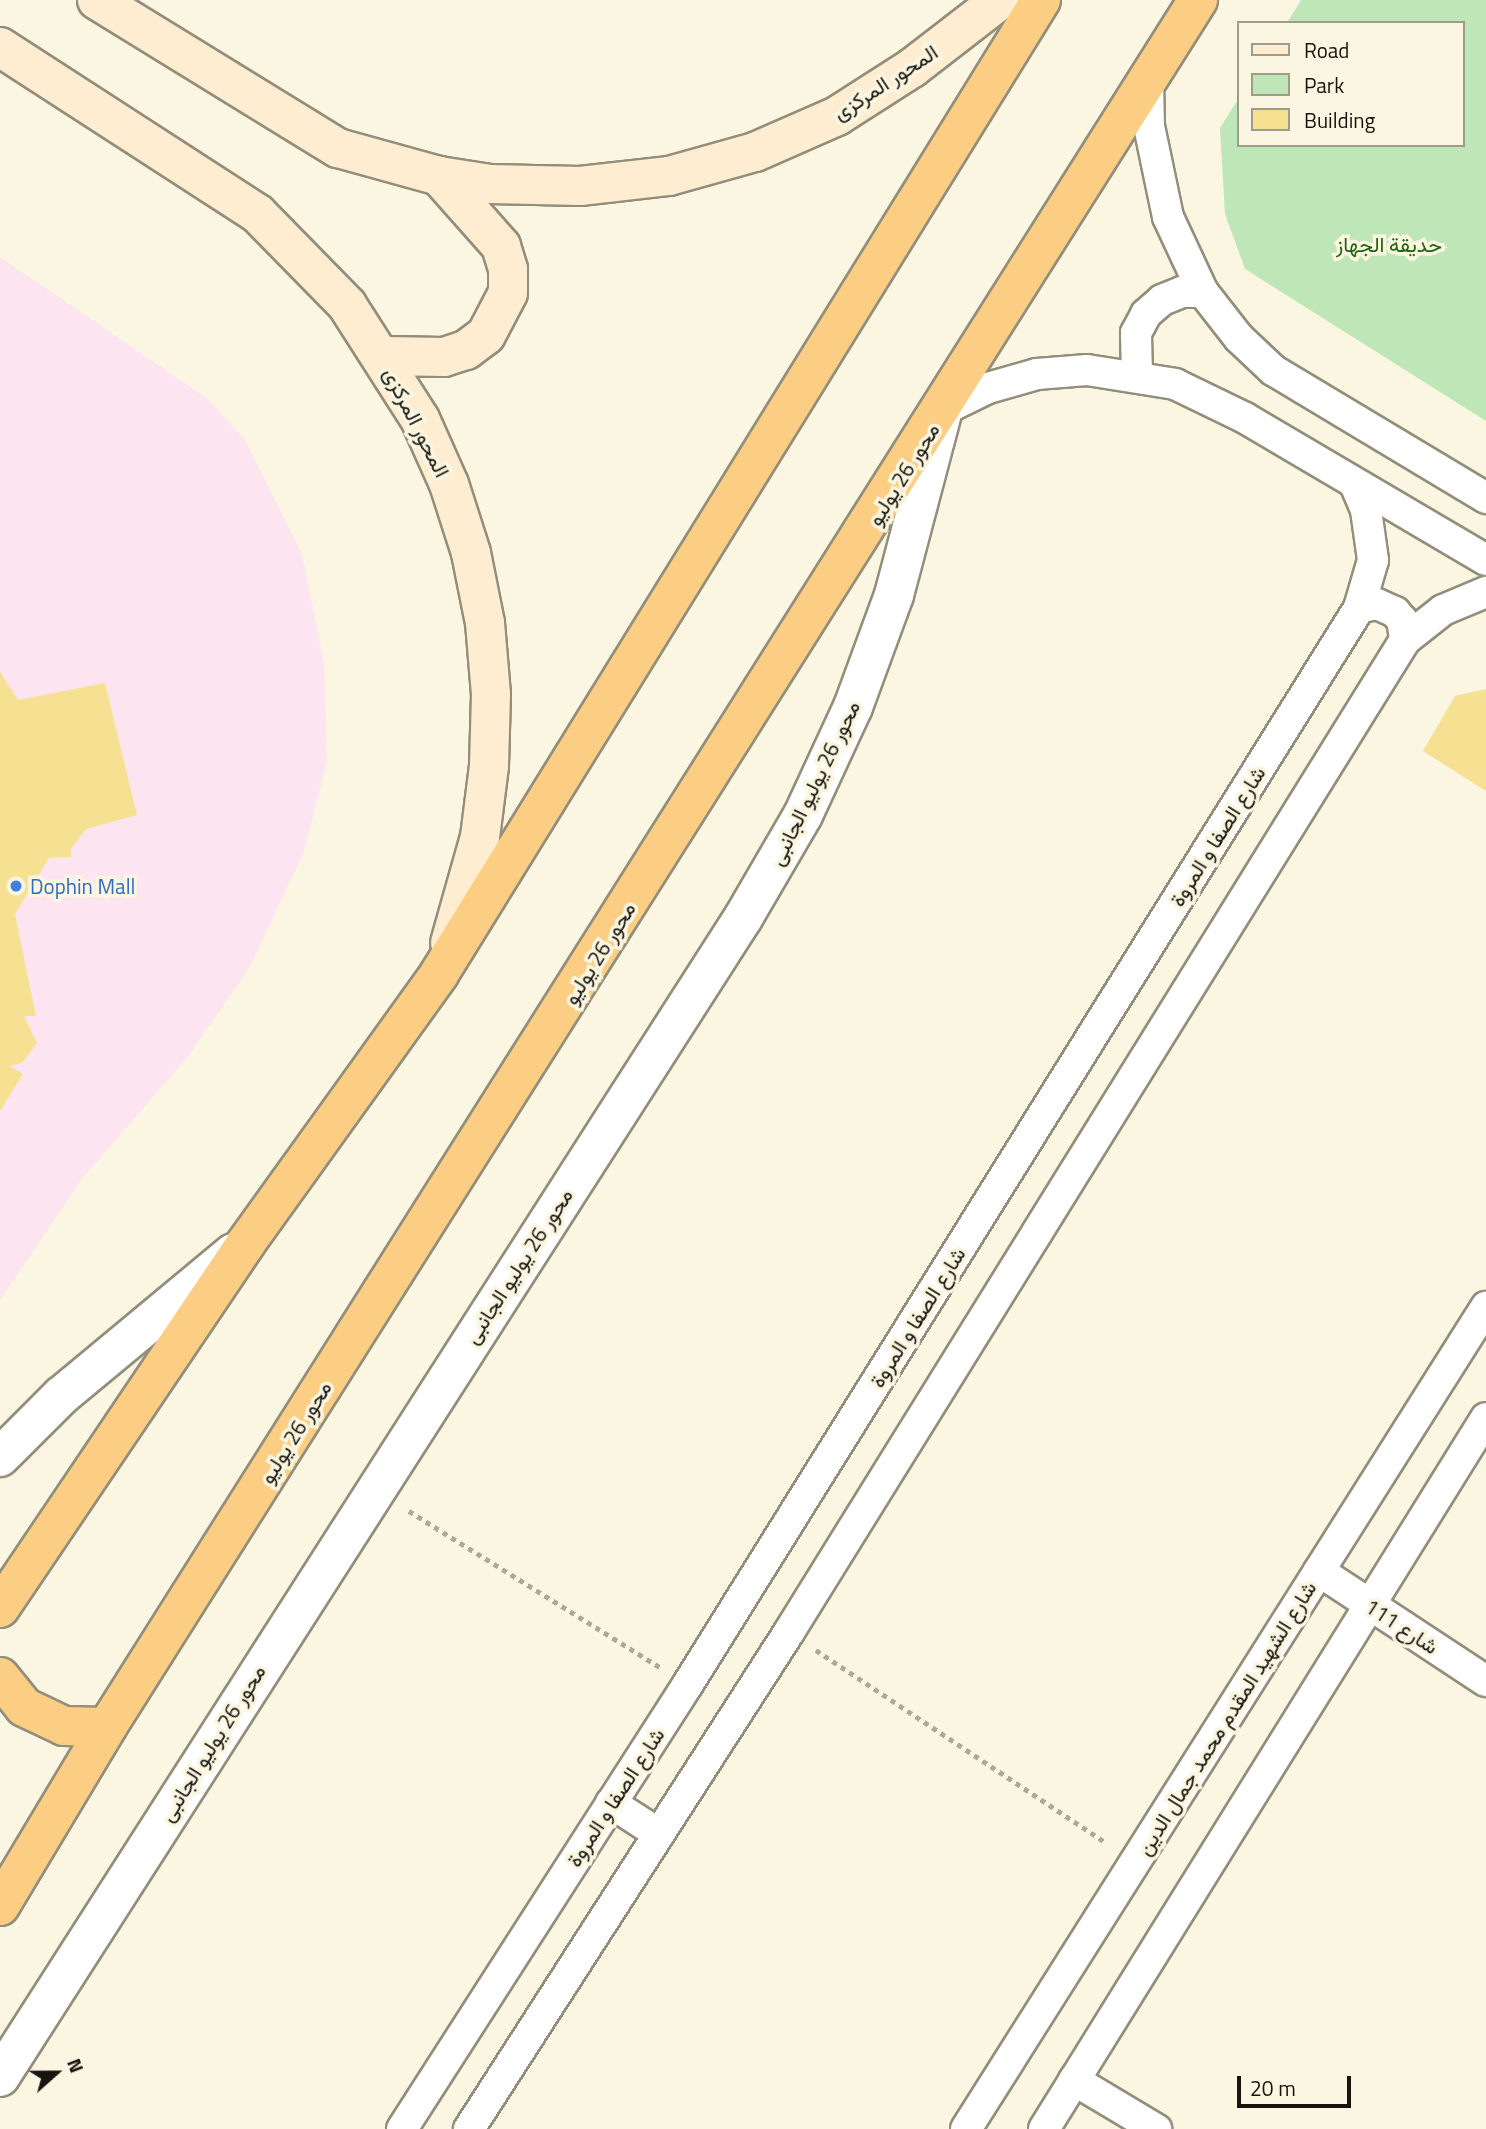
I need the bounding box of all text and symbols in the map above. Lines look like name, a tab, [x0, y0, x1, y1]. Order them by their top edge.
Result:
legend	[1238, 21, 1465, 147]
text: Road	[1304, 34, 1349, 66]
street label: المحور المركزى	[828, 39, 942, 125]
text: Park	[1304, 69, 1344, 101]
text: Building	[1304, 104, 1375, 136]
park label: حديقة الجهاز	[1336, 231, 1442, 257]
street label: المحور المركزى	[379, 363, 455, 481]
street label: محور 26 يوليو	[862, 418, 944, 530]
street label: محور 26 يوليو الجانبى	[763, 697, 865, 869]
street label: شارع الصفا و المروة	[1164, 761, 1270, 911]
place label: Dophin Mall	[30, 873, 135, 899]
marker: Dophin Mall	[8, 878, 24, 894]
street label: محور 26 يوليو	[558, 897, 640, 1009]
street label: محور 26 يوليو الجانبى	[458, 1184, 578, 1348]
street label: شارع الصفا و المروة	[864, 1242, 970, 1392]
street label: محور 26 يوليو	[254, 1376, 336, 1488]
street label: شارع الشهيد المقدم محمد جمال الدين	[1131, 1576, 1321, 1860]
street label: شارع 111	[1361, 1593, 1443, 1659]
street label: محور 26 يوليو الجانبى	[154, 1660, 270, 1826]
street label: شارع الصفا و المروة	[561, 1723, 669, 1871]
north arrow	[21, 2038, 91, 2108]
text: N	[60, 2054, 92, 2077]
scale bar	[1241, 2062, 1355, 2106]
text: 20 m	[1250, 2072, 1296, 2104]

